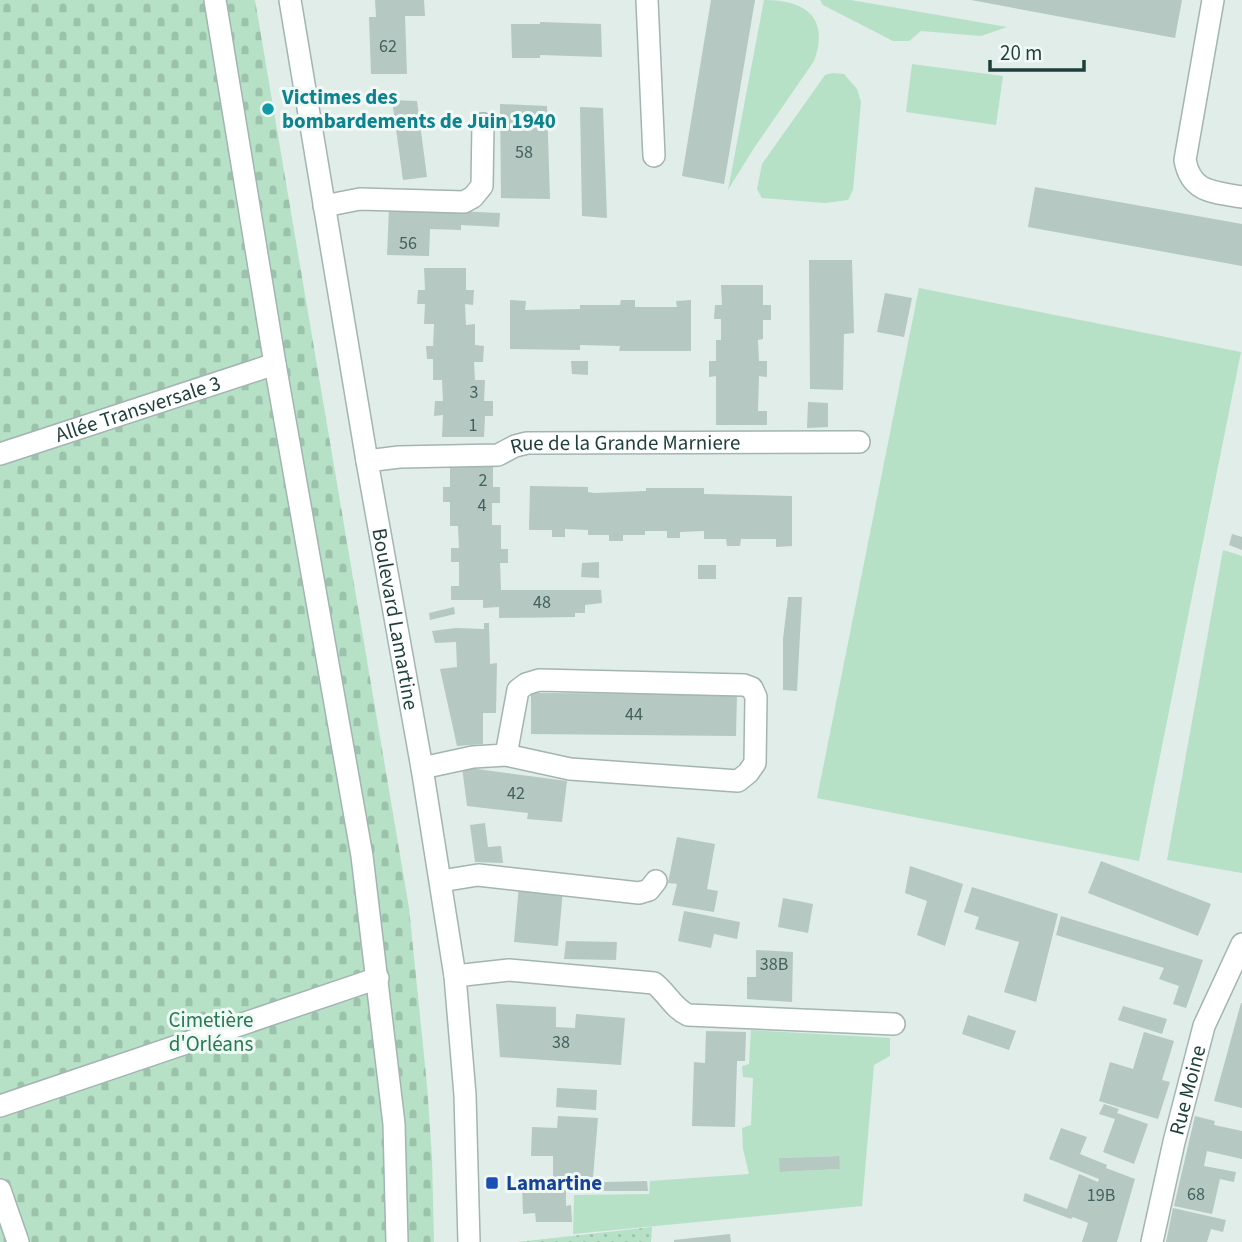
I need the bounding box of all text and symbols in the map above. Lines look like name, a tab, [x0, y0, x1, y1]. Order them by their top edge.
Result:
scale bar	[990, 28, 1084, 72]
house number: 62	[379, 34, 397, 59]
text: 20 m	[1000, 38, 1042, 68]
place label: Victimes des bombardements de Juin 1940	[281, 82, 556, 136]
marker: Victimes des bombardements de Juin 1940	[260, 101, 276, 117]
house number: 58	[515, 140, 533, 165]
house number: 56	[399, 231, 417, 256]
street label: Allée Transversale 3	[51, 368, 224, 450]
house number: 3	[470, 380, 479, 405]
house number: 1	[469, 413, 477, 438]
street label: Rue de la Grande Marniere	[507, 427, 740, 462]
house number: 2	[479, 468, 488, 493]
house number: 4	[478, 493, 487, 518]
street label: Boulevard Lamartine	[364, 526, 426, 712]
house number: 48	[533, 590, 551, 615]
house number: 44	[625, 702, 643, 727]
house number: 42	[507, 781, 525, 806]
house number: 38B	[760, 952, 788, 977]
park label: Cimetière d'Orléans	[169, 1005, 253, 1059]
house number: 38	[552, 1030, 570, 1055]
street label: Rue Moine	[1161, 1042, 1213, 1138]
place label: Lamartine	[506, 1168, 602, 1198]
marker: Lamartine	[484, 1175, 500, 1191]
house number: 68	[1187, 1182, 1205, 1207]
house number: 19B	[1087, 1183, 1115, 1208]

